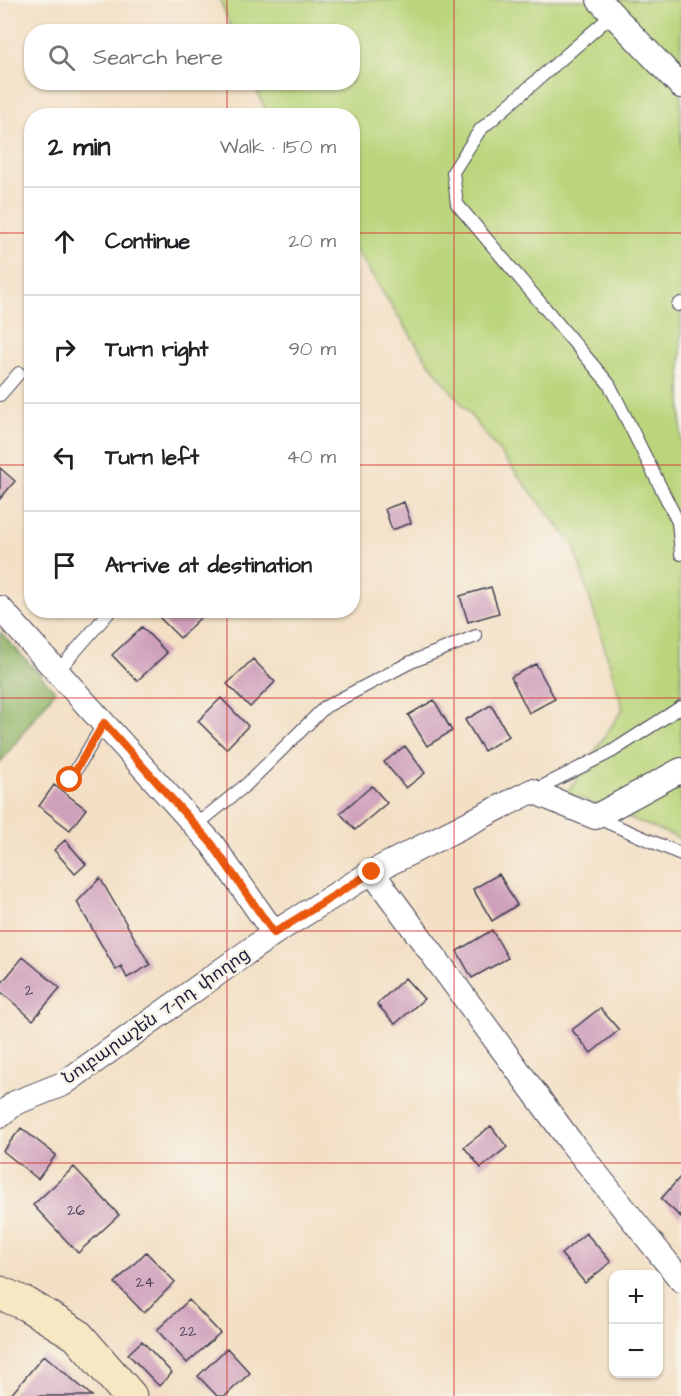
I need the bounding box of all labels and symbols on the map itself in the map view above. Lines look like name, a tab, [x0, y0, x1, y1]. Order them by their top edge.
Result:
route start	[56, 766, 82, 792]
route end	[358, 858, 384, 884]
street label: Նուբարաշեն 7-րդ փողոց	[57, 942, 255, 1090]
house number: 2	[25, 980, 34, 1001]
house number: 26	[67, 1200, 86, 1221]
house number: 24	[136, 1272, 154, 1293]
house number: 22	[179, 1321, 197, 1342]

